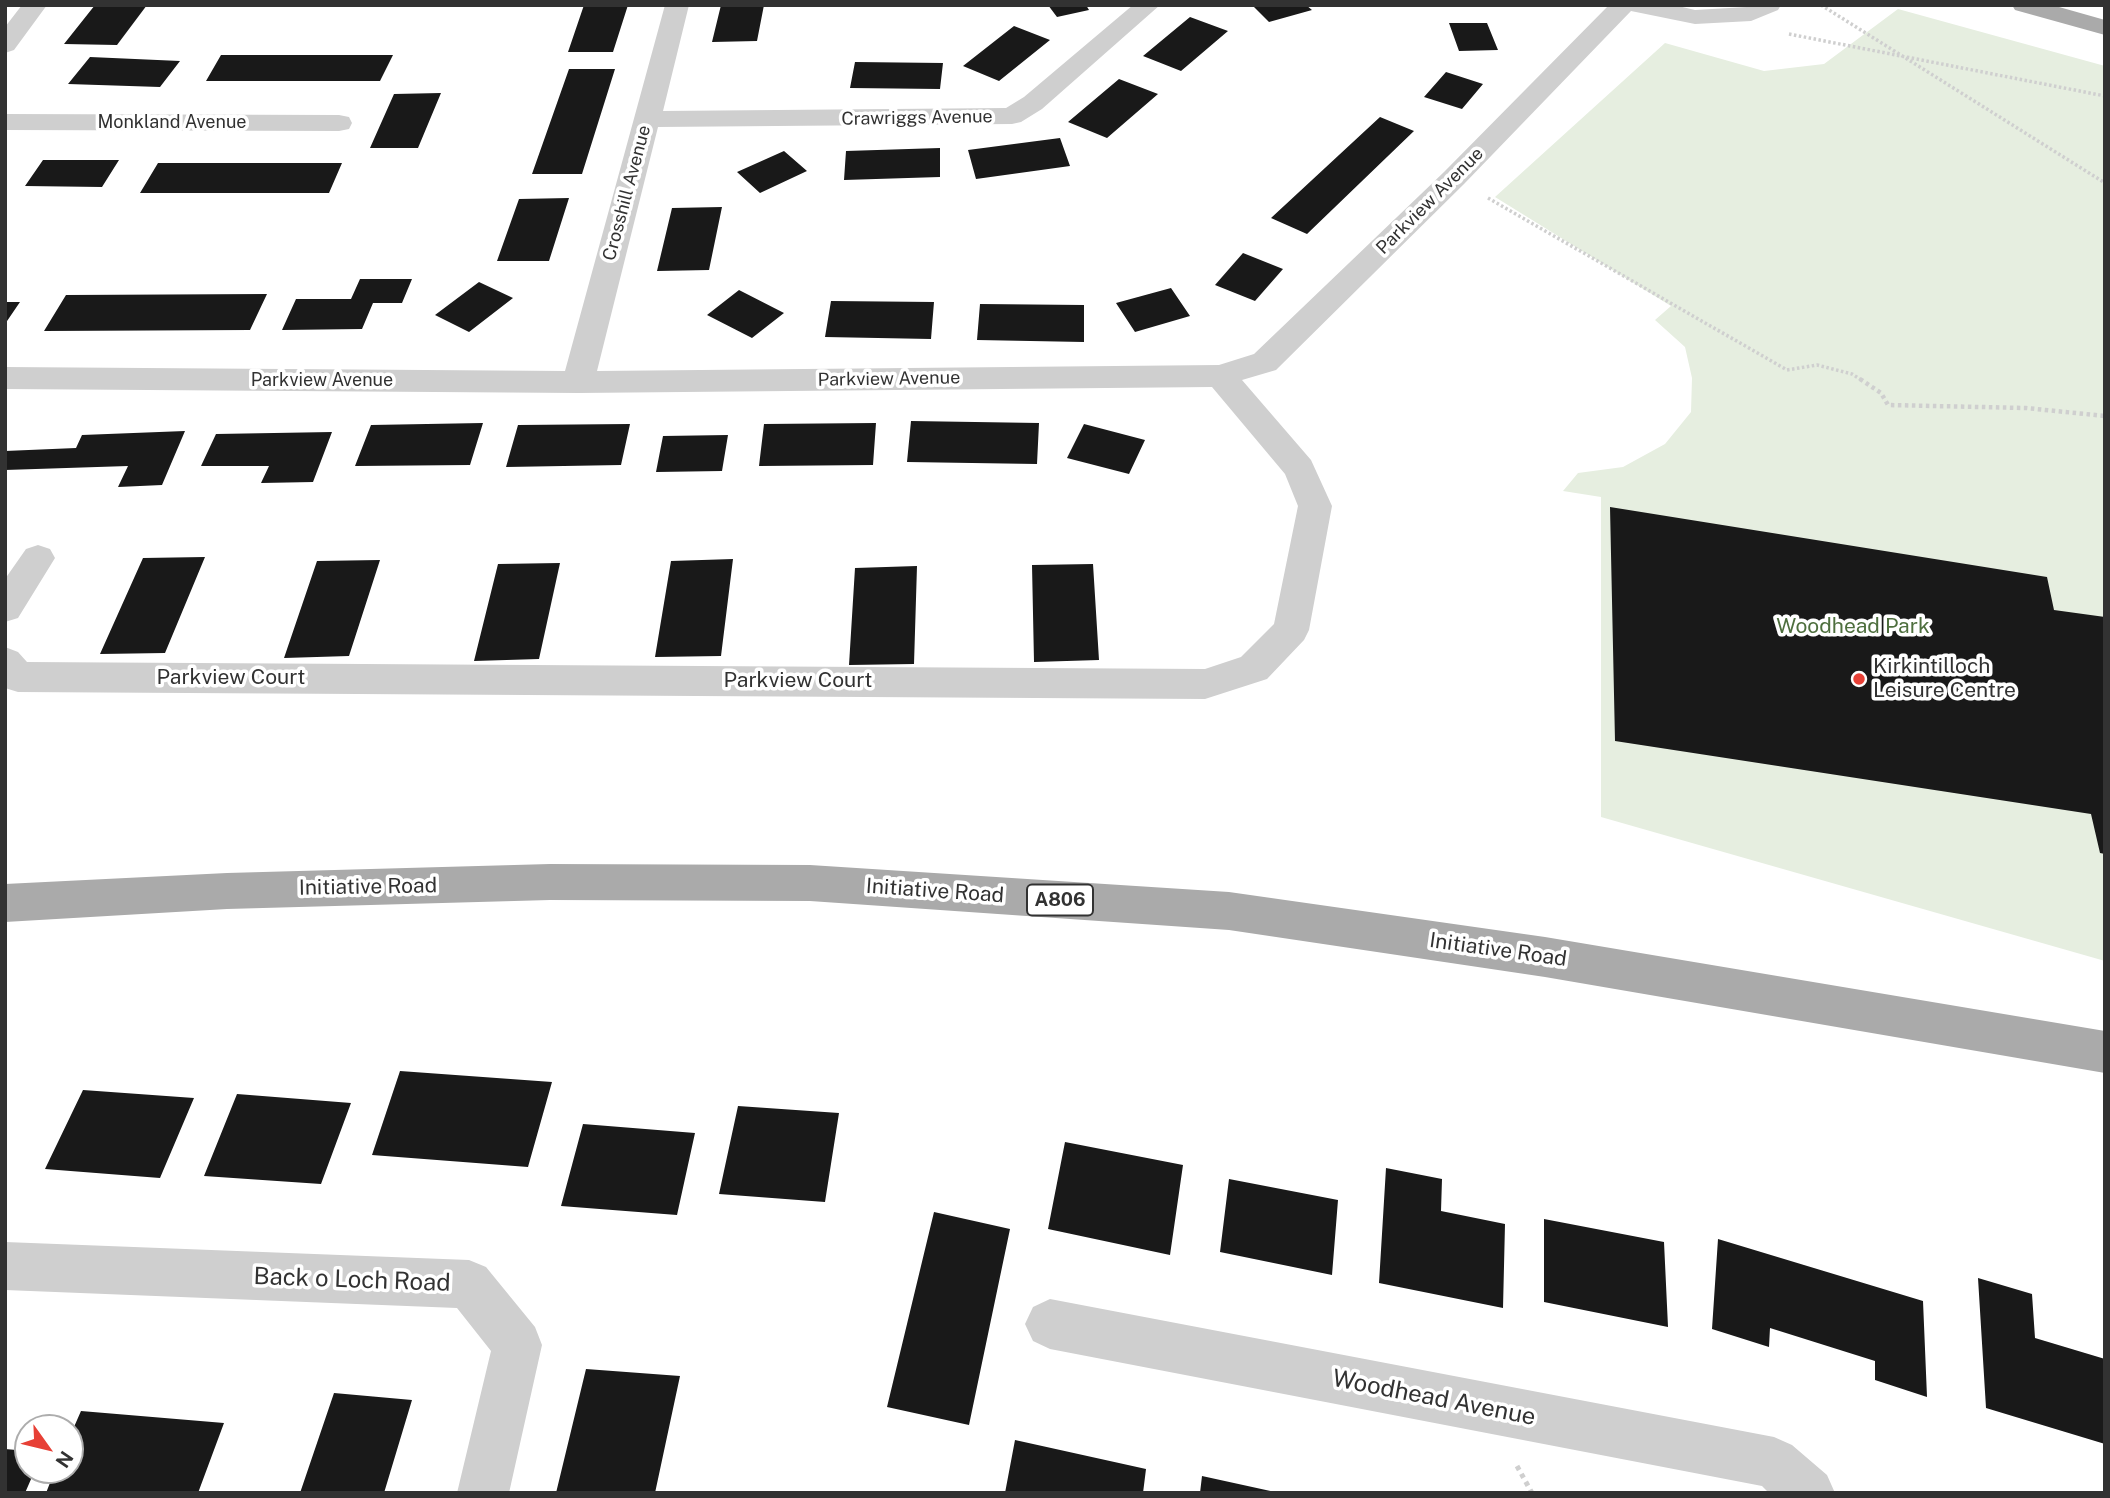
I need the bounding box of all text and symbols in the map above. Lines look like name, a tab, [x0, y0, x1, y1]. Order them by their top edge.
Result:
street label: Crawriggs Avenue	[841, 106, 993, 130]
street label: Monkland Avenue	[97, 111, 247, 133]
street label: Crosshill Avenue	[599, 123, 655, 263]
street label: Parkview Avenue	[1372, 143, 1488, 259]
street label: Parkview Avenue	[818, 367, 960, 391]
street label: Parkview Avenue	[251, 369, 393, 391]
park label: Woodhead Park	[1776, 614, 1930, 640]
place label: Kirkintilloch Leisure Centre	[1873, 654, 2016, 704]
street label: Parkview Court	[157, 665, 305, 691]
street label: Parkview Court	[724, 668, 872, 694]
marker: Kirkintilloch Leisure Centre	[1851, 671, 1867, 687]
street label: Initiative Road	[299, 873, 437, 901]
street label: Initiative Road	[865, 874, 1005, 908]
road number: A806	[1027, 885, 1093, 916]
street label: Initiative Road	[1428, 928, 1568, 972]
street label: Back o Loch Road	[253, 1262, 451, 1298]
street label: Woodhead Avenue	[1330, 1364, 1538, 1432]
north arrow	[14, 1414, 84, 1484]
text: N	[51, 1447, 78, 1472]

